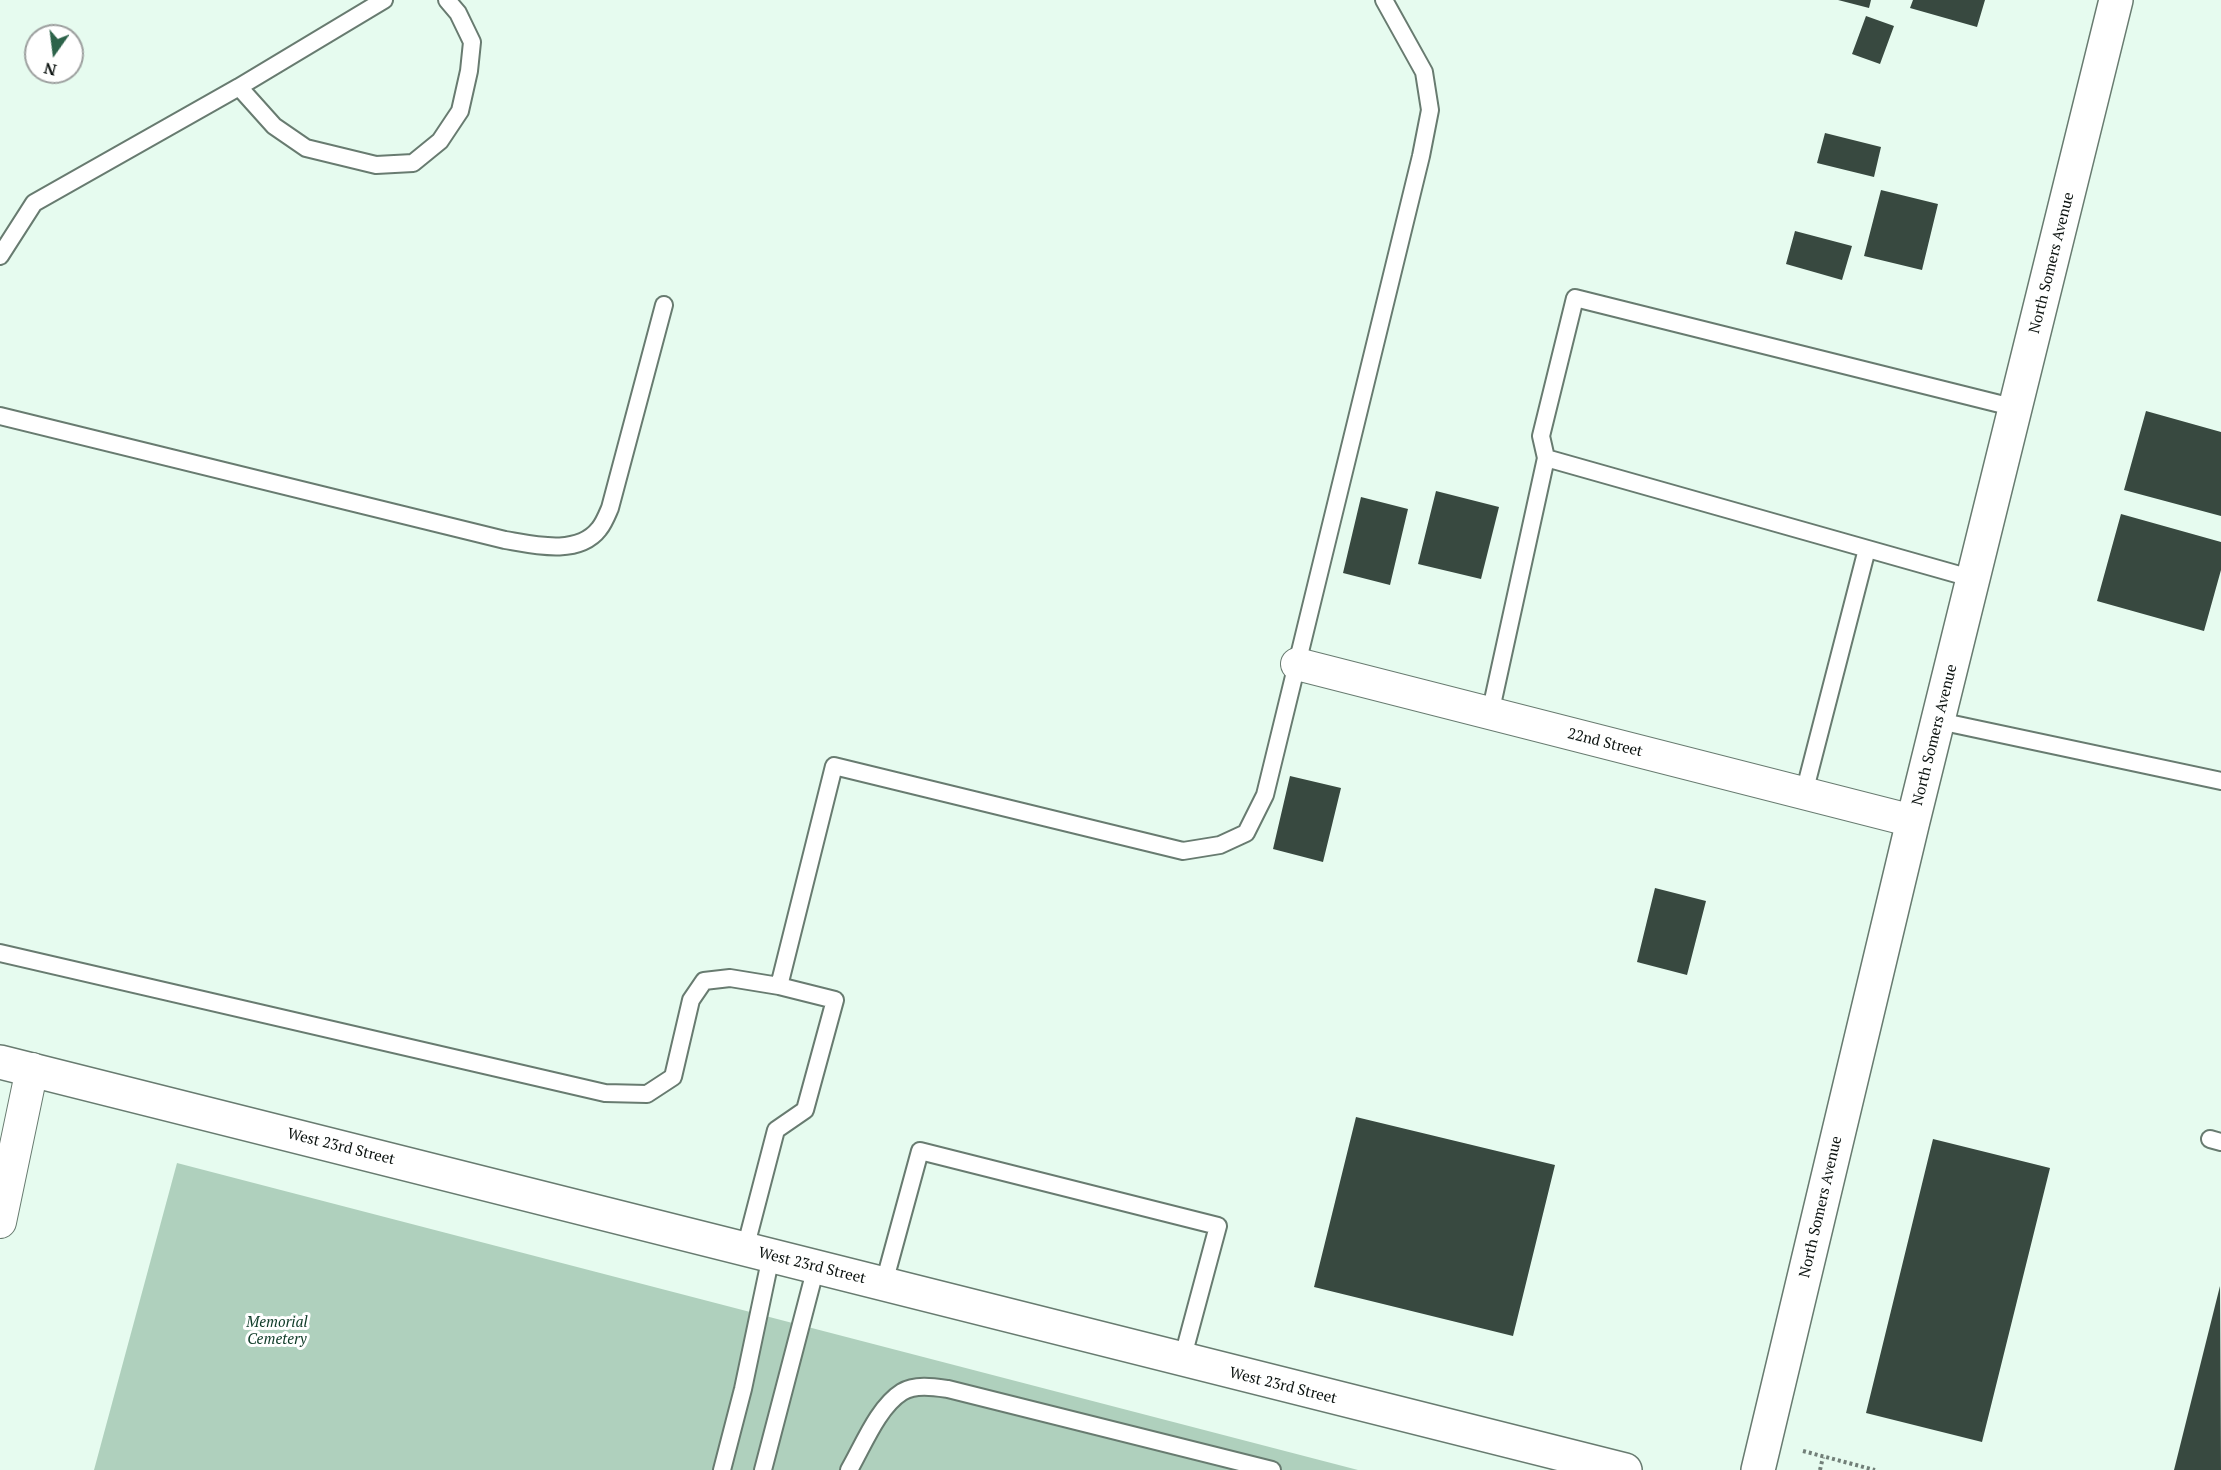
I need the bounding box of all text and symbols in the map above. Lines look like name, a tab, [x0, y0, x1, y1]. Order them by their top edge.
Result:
north arrow	[24, 24, 84, 84]
text: N	[42, 57, 59, 82]
street label: North Somers Avenue	[2026, 191, 2078, 335]
street label: North Somers Avenue	[1909, 663, 1961, 807]
street label: 22nd Street	[1566, 725, 1644, 761]
street label: West 23rd Street	[285, 1125, 397, 1169]
street label: North Somers Avenue	[1796, 1134, 1846, 1280]
street label: West 23rd Street	[756, 1244, 868, 1288]
park label: Memorial Cemetery	[246, 1314, 308, 1349]
street label: West 23rd Street	[1227, 1364, 1339, 1408]

